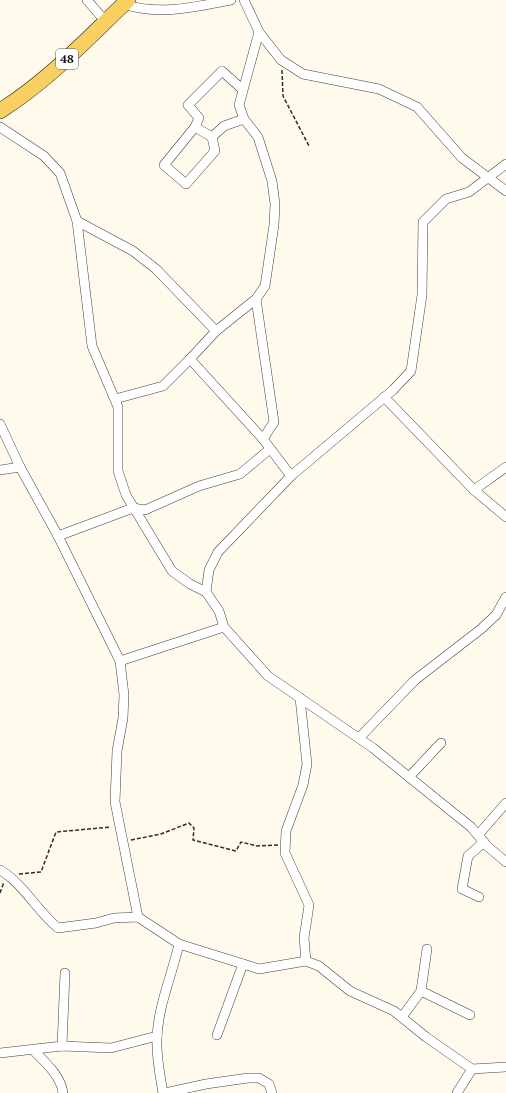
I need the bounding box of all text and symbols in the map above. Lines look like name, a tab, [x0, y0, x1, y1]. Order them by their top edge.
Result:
road number: 48	[56, 49, 78, 69]

